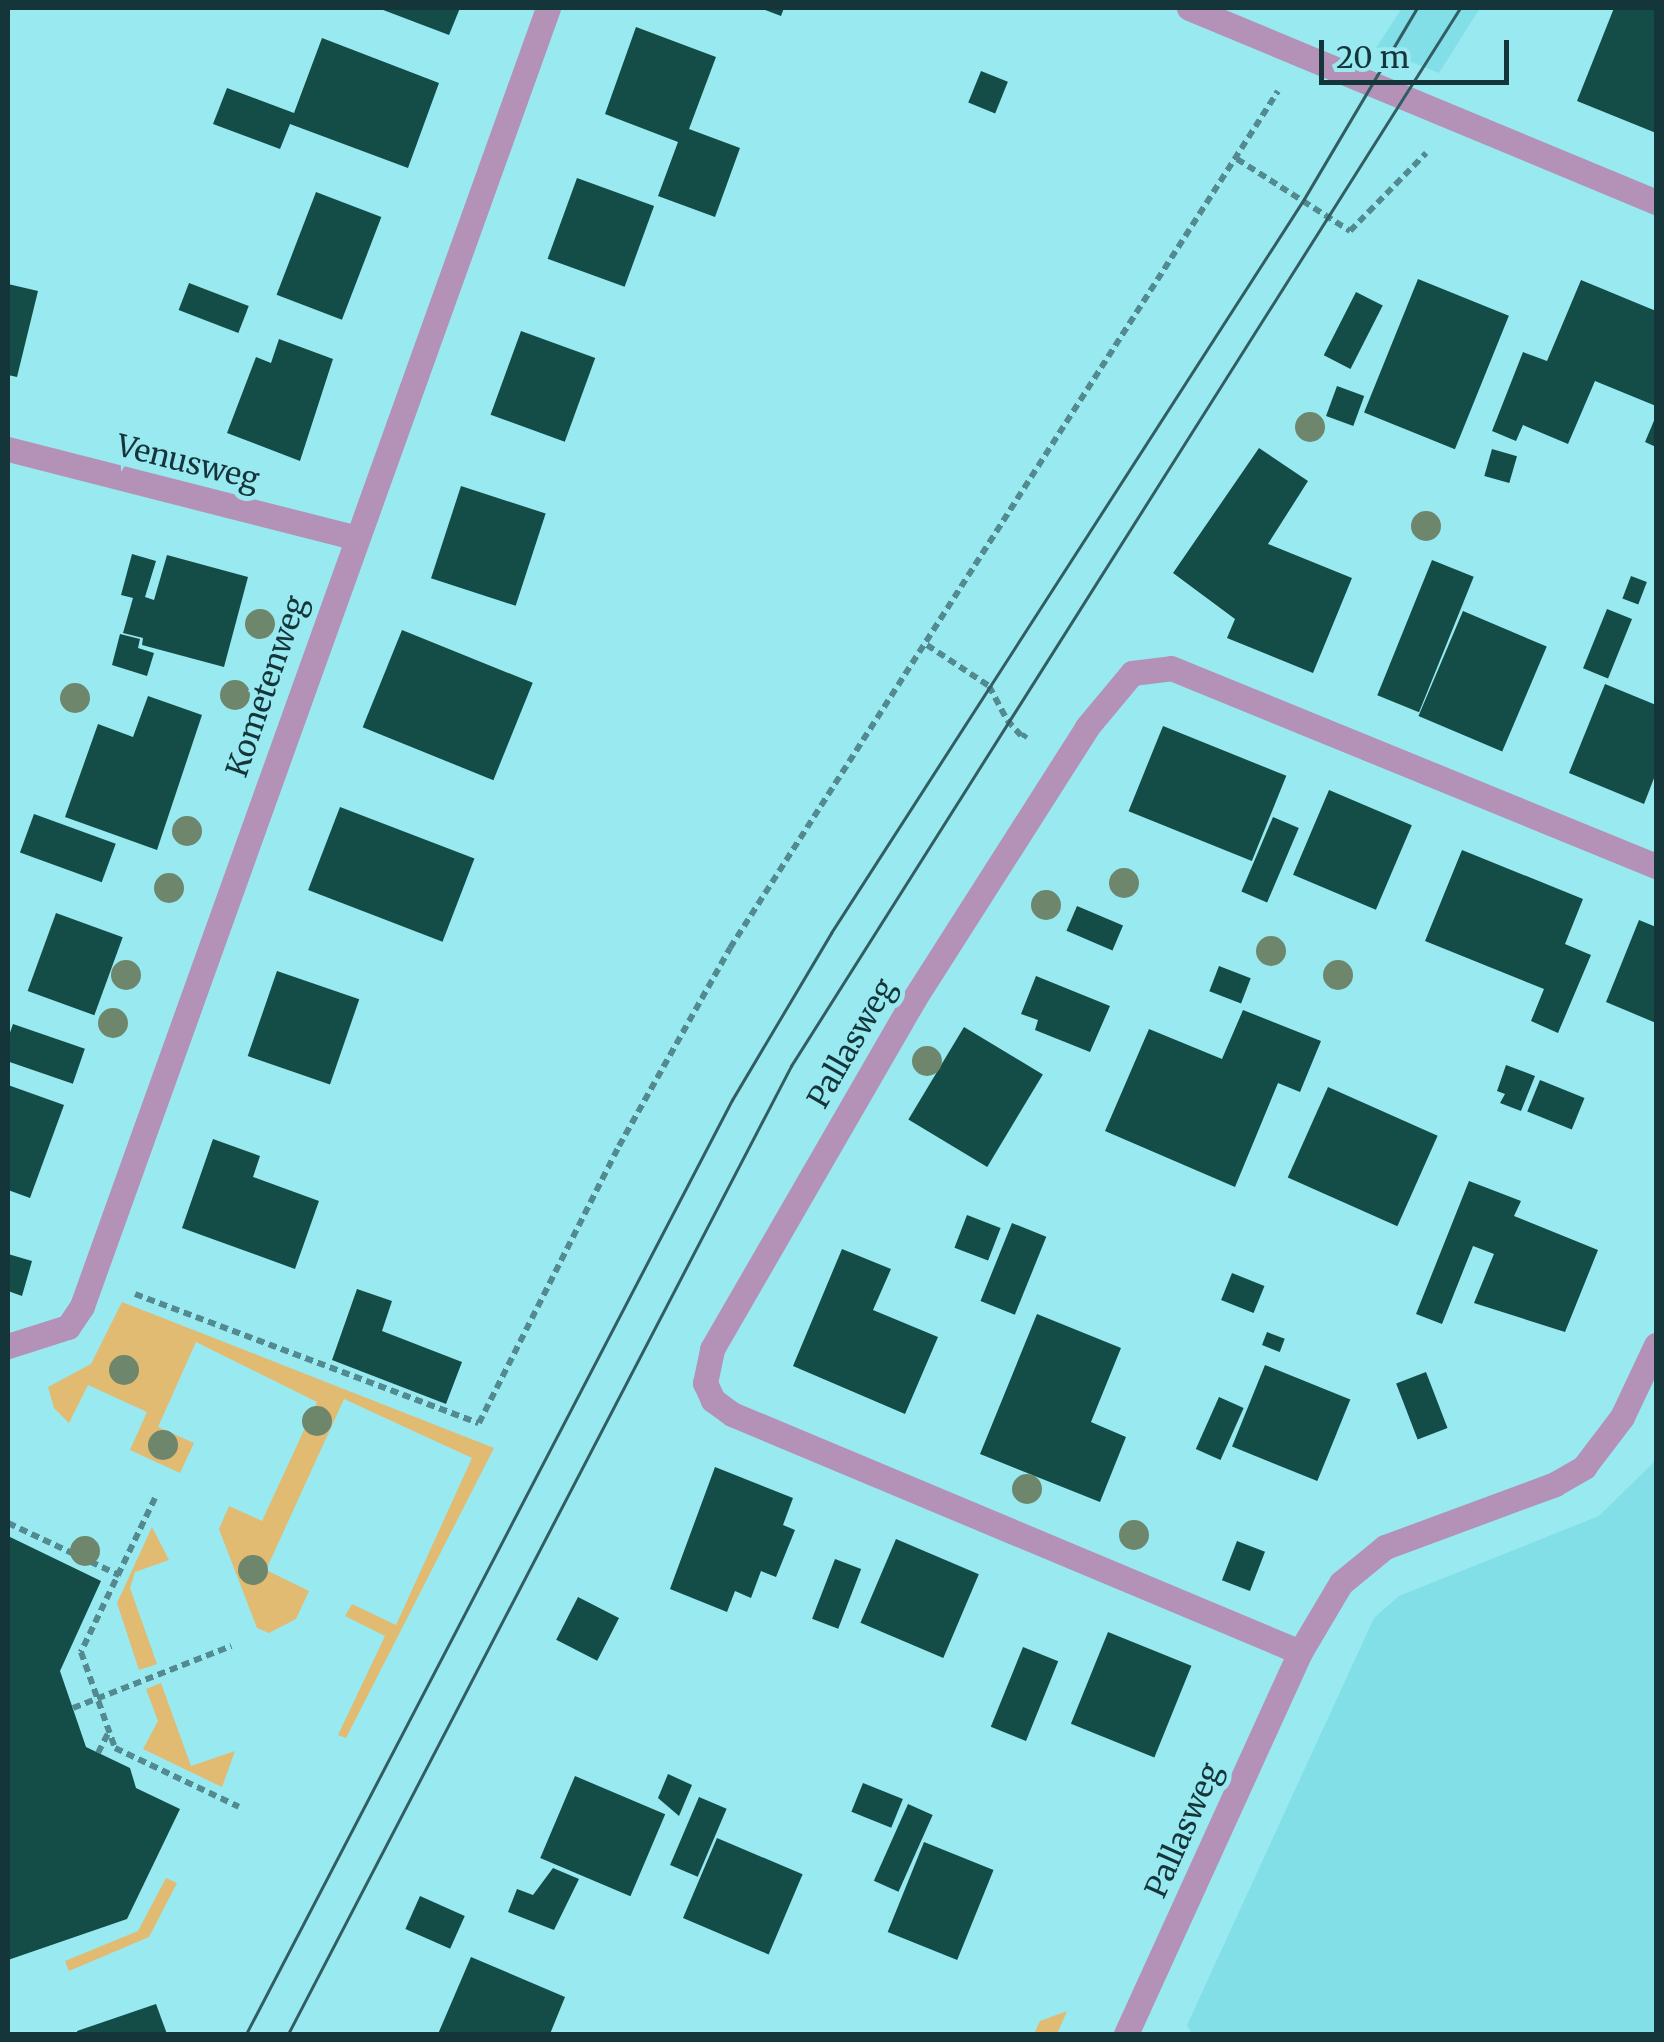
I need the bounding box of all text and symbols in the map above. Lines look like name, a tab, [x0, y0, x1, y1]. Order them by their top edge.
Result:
scale bar	[1324, 20, 1514, 82]
text: 20 m	[1336, 38, 1409, 76]
street label: Venusweg	[113, 427, 263, 497]
street label: Kometenweg	[218, 591, 314, 781]
street label: Pallasweg	[799, 972, 903, 1114]
street label: Pallasweg	[1137, 1757, 1229, 1903]

